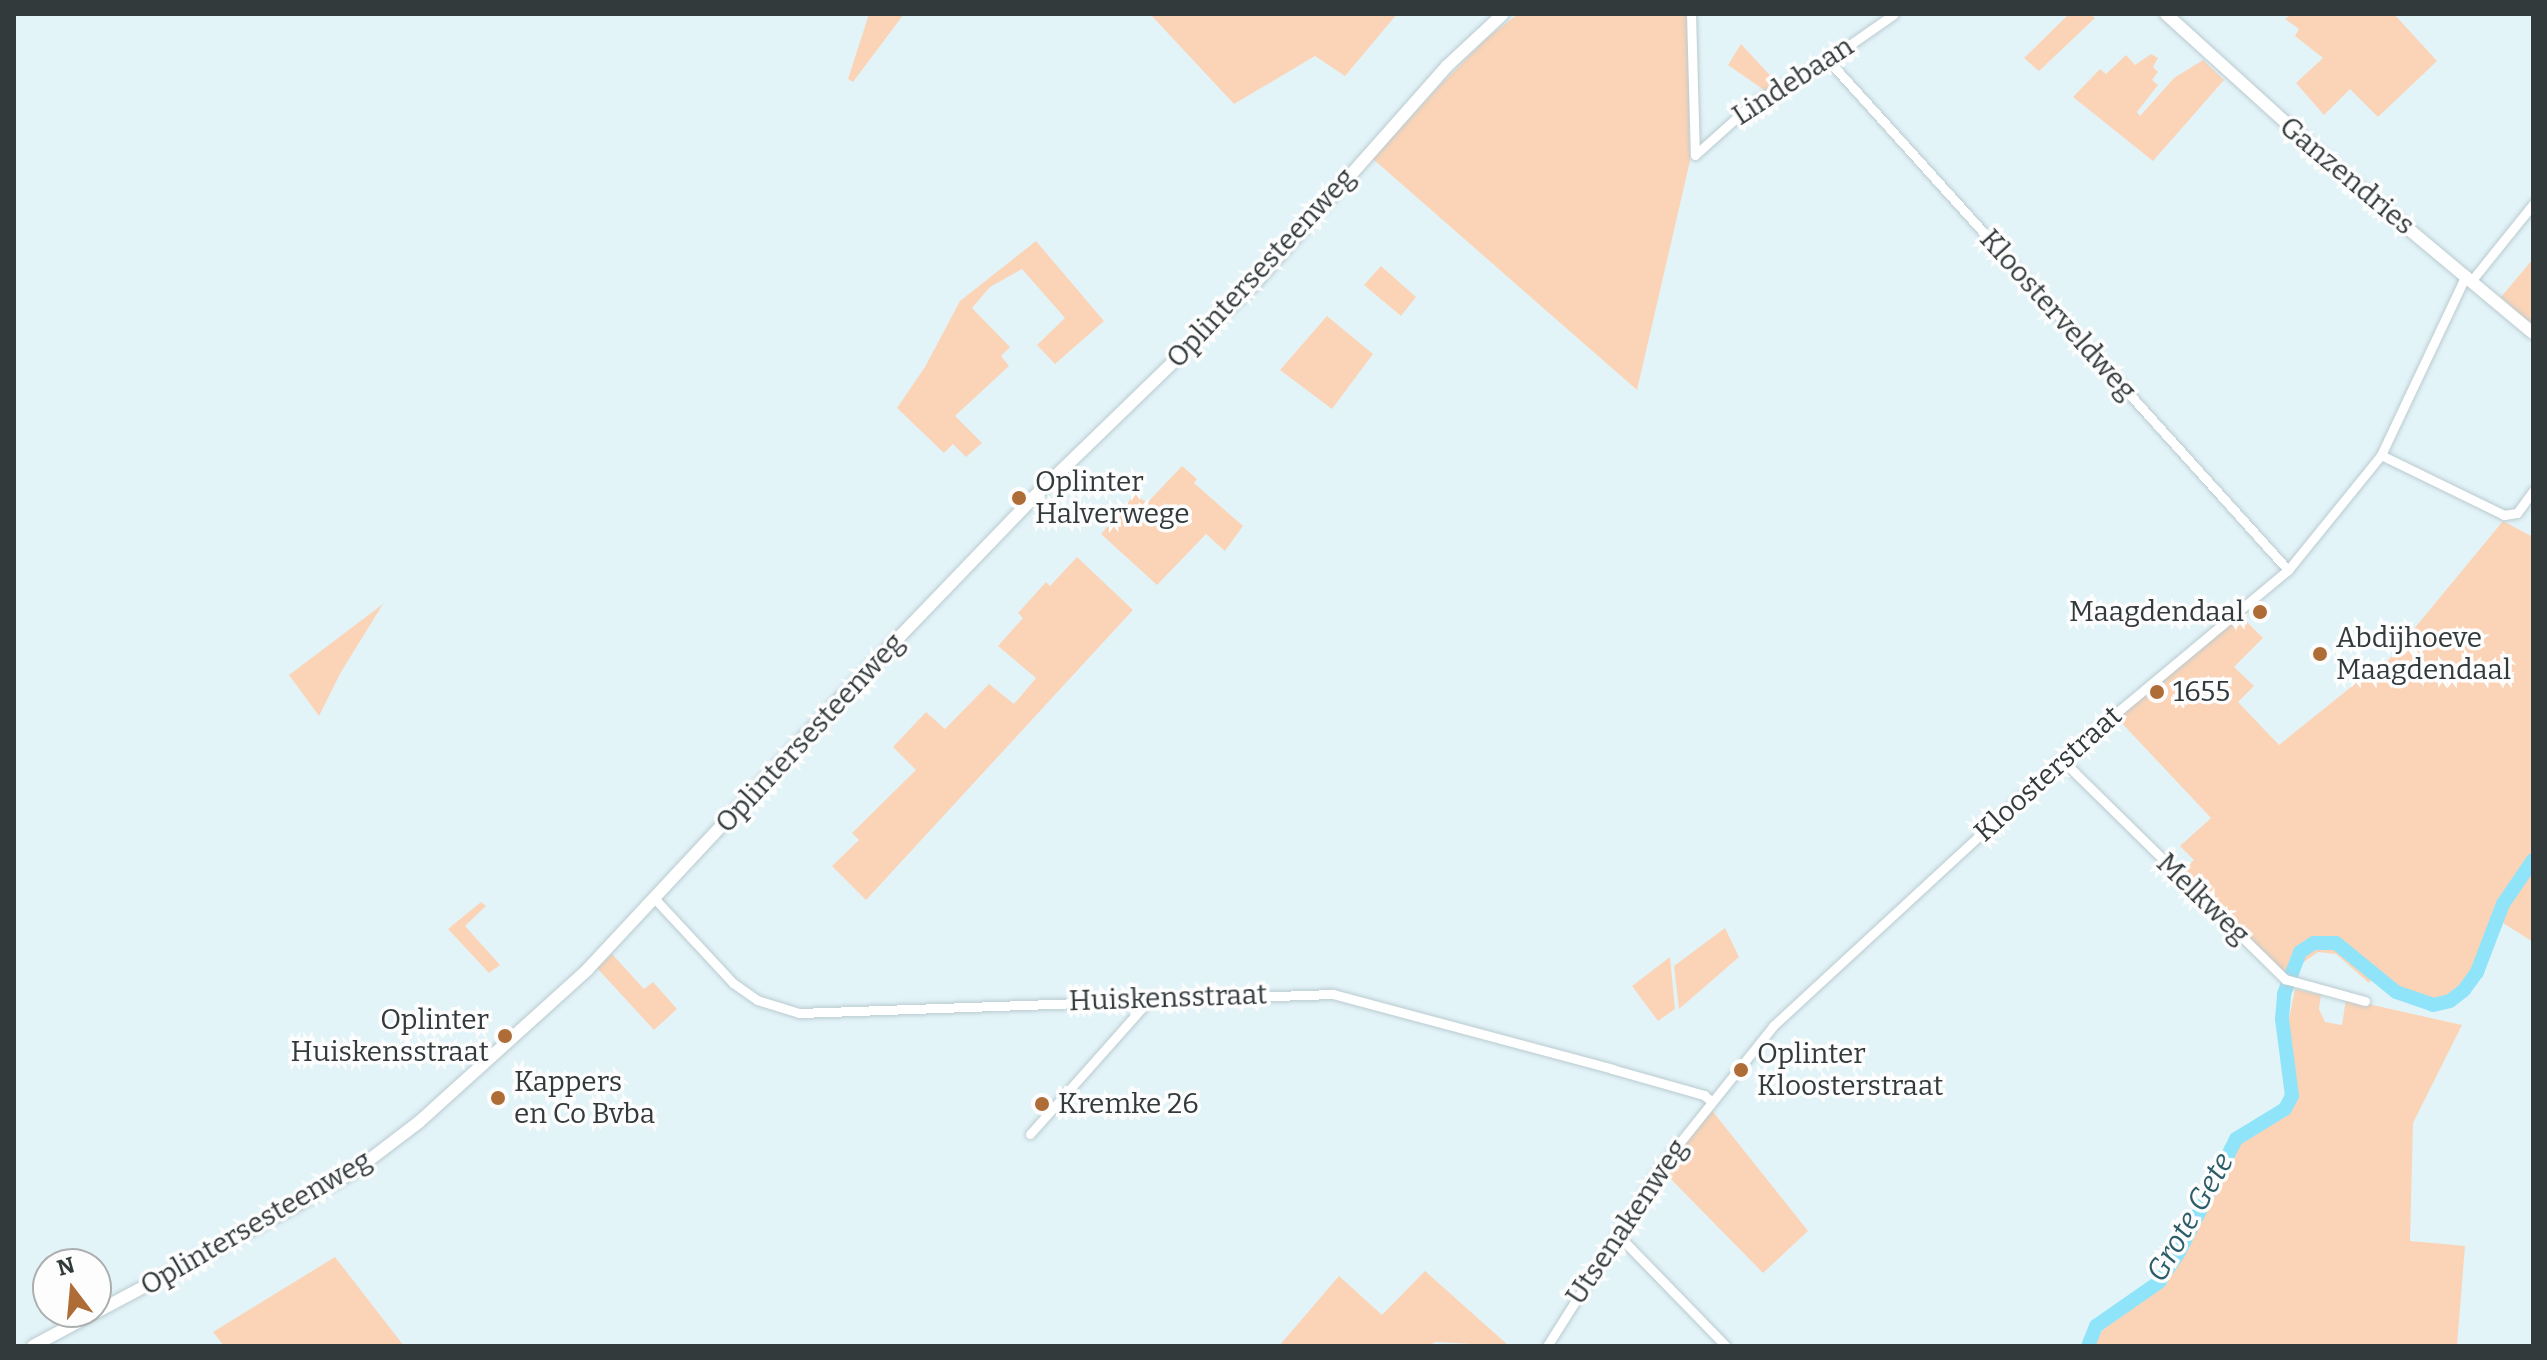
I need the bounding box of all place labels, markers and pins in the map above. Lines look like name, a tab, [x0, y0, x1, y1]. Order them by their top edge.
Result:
place label: Oplinter Halverwege	[1035, 465, 1190, 531]
marker: Oplinter Halverwege	[1010, 489, 1028, 507]
place label: Maagdendaal	[2069, 595, 2244, 629]
marker: Maagdendaal	[2251, 603, 2269, 621]
place label: Abdijhoeve Maagdendaal	[2336, 621, 2511, 687]
marker: Abdijhoeve Maagdendaal	[2311, 645, 2329, 663]
place label: 1655	[2173, 675, 2230, 709]
marker: 1655	[2148, 683, 2166, 701]
place label: Oplinter Huiskensstraat	[291, 1003, 489, 1069]
marker: Oplinter Huiskensstraat	[496, 1027, 514, 1045]
place label: Oplinter Kloosterstraat	[1757, 1037, 1943, 1103]
marker: Oplinter Kloosterstraat	[1732, 1061, 1750, 1079]
place label: Kappers en Co Bvba	[514, 1065, 655, 1131]
place label: Kremke 26	[1058, 1087, 1199, 1121]
marker: Kappers en Co Bvba	[489, 1089, 507, 1107]
marker: Kremke 26	[1033, 1095, 1051, 1113]

